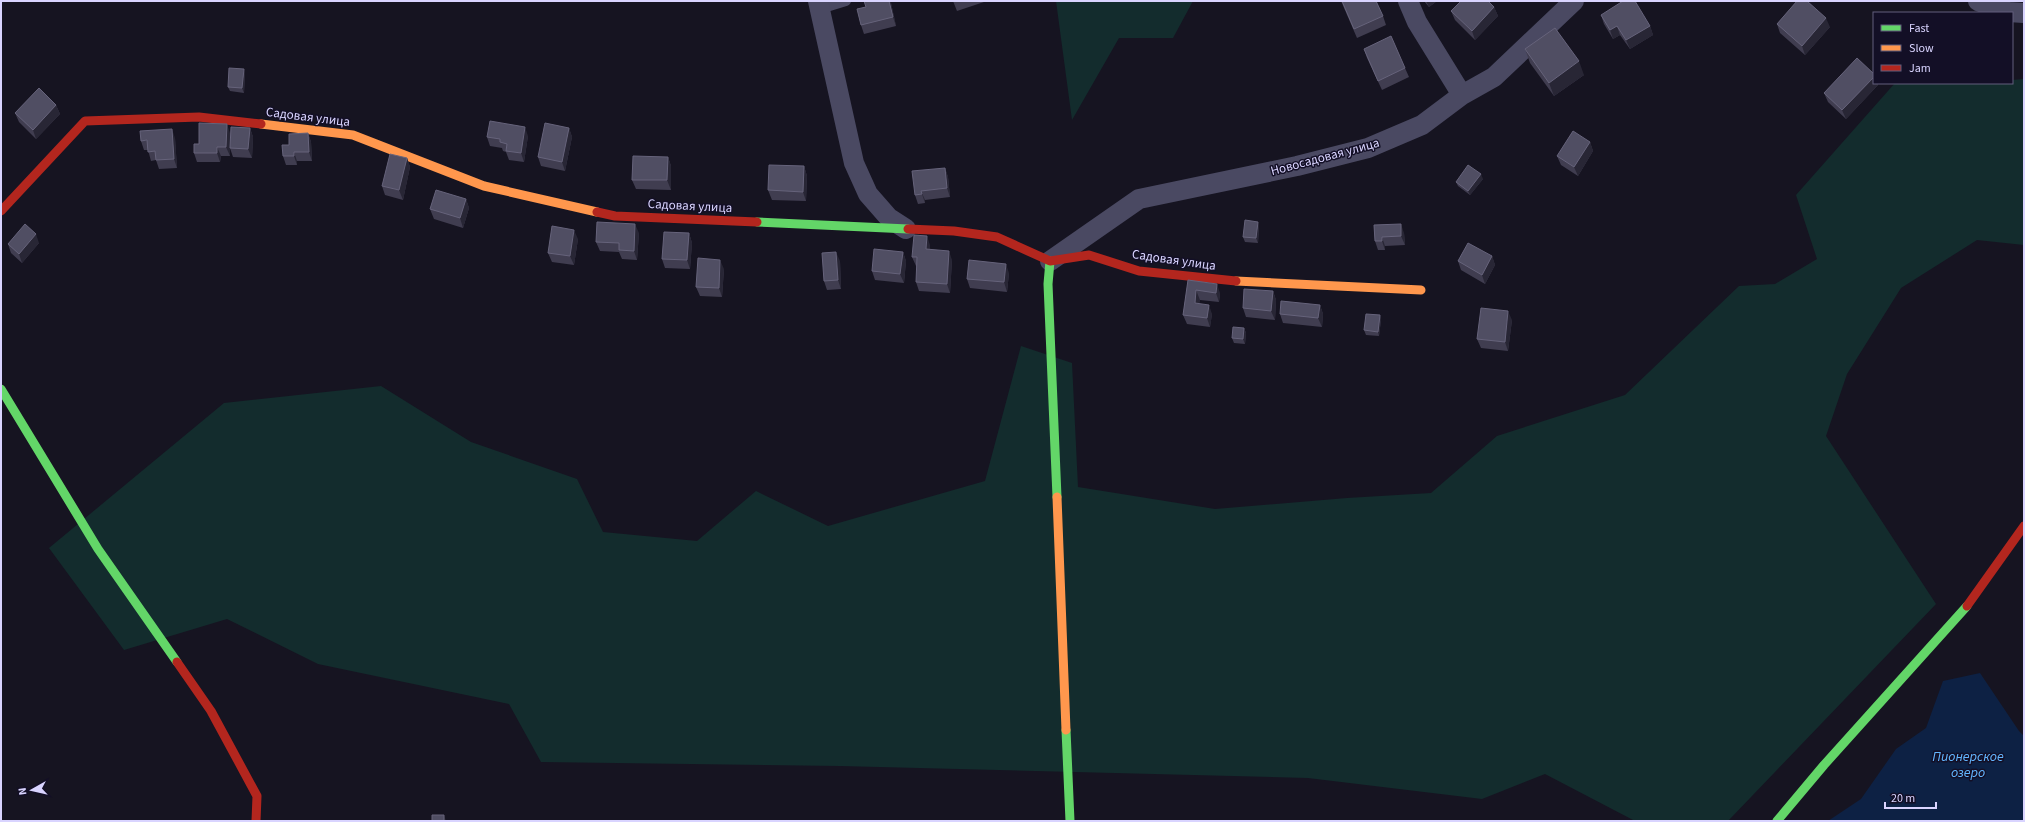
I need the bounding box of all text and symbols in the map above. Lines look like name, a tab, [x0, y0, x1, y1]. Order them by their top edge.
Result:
legend	[1873, 12, 2013, 84]
text: Fast	[1909, 20, 1929, 37]
text: Slow	[1909, 40, 1934, 57]
text: Jam	[1909, 60, 1931, 77]
street label: Садовая улица	[265, 103, 351, 131]
street label: Новосадовая улица	[1269, 134, 1381, 180]
street label: Садовая улица	[647, 195, 733, 217]
street label: Садовая улица	[1131, 245, 1217, 275]
water label: Пионерское озеро	[1932, 747, 2004, 783]
north arrow	[12, 770, 52, 810]
scale bar	[1885, 784, 1936, 810]
text: N	[15, 787, 31, 796]
text: 20 m	[1891, 790, 1915, 807]

